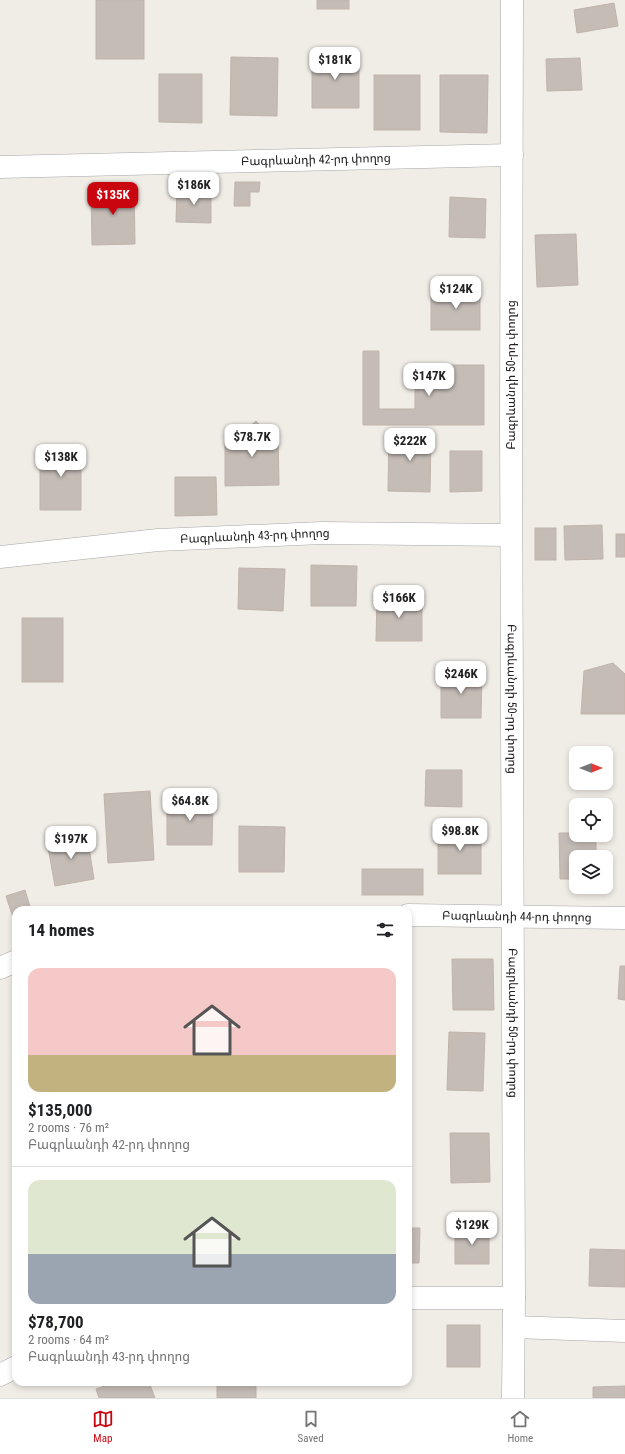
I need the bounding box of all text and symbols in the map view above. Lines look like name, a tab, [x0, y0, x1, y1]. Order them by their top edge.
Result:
pin: $181K	[307, 47, 363, 81]
text: $181K	[318, 52, 352, 67]
street label: Բագրևանդի 42-րդ փողոց	[241, 151, 391, 168]
pin: $186K	[166, 172, 222, 206]
text: $186K	[177, 177, 211, 192]
pin: $135K	[85, 182, 141, 216]
text: $135K	[96, 187, 130, 202]
pin: $124K	[428, 276, 484, 310]
text: $124K	[439, 281, 473, 296]
street label: Բագրևանդի 50-րդ փողոց	[504, 300, 518, 450]
pin: $147K	[401, 363, 457, 397]
text: $147K	[412, 368, 446, 383]
pin: $78.7K	[219, 424, 285, 458]
pin: $222K	[382, 428, 438, 462]
text: $78.7K	[233, 429, 271, 444]
text: $222K	[393, 433, 427, 448]
pin: $138K	[33, 444, 89, 478]
text: $138K	[44, 449, 78, 464]
street label: Բագրևանդի 43-րդ փողոց	[180, 526, 330, 546]
pin: $166K	[371, 585, 427, 619]
text: $166K	[382, 590, 416, 605]
street label: Բագրևանդի 50-րդ փողոց	[505, 624, 519, 774]
pin: $246K	[433, 661, 489, 695]
text: $246K	[444, 666, 478, 681]
north arrow	[569, 746, 613, 790]
map controls	[569, 746, 613, 894]
pin: $64.8K	[157, 788, 223, 822]
text: $64.8K	[171, 793, 209, 808]
button: locate	[569, 798, 613, 842]
pin: $98.8K	[427, 818, 493, 852]
text: $98.8K	[441, 823, 479, 838]
pin: $197K	[43, 826, 99, 860]
text: $197K	[54, 831, 88, 846]
button: layers	[569, 850, 613, 894]
street label: Բագրևանդի 44-րդ փողոց	[442, 908, 592, 925]
icon: filters	[374, 919, 396, 941]
text: 14 homes	[28, 920, 94, 940]
street label: Բագրևանդի 50-րդ փողոց	[506, 948, 520, 1098]
icon: home	[176, 994, 248, 1066]
text: $135,000	[28, 1100, 92, 1120]
text: 2 rooms · 76 m²	[28, 1120, 109, 1135]
text: Բագրևանդի 42-րդ փողոց	[28, 1137, 190, 1152]
icon: home	[176, 1206, 248, 1278]
pin: $129K	[444, 1212, 500, 1246]
text: $129K	[455, 1217, 489, 1232]
text: $78,700	[28, 1312, 84, 1332]
text: 2 rooms · 64 m²	[28, 1332, 109, 1347]
text: Բագրևանդի 43-րդ փողոց	[28, 1349, 190, 1364]
tab: Map	[92, 1408, 114, 1445]
tab: Saved	[298, 1408, 324, 1445]
tab: Home	[507, 1408, 533, 1445]

